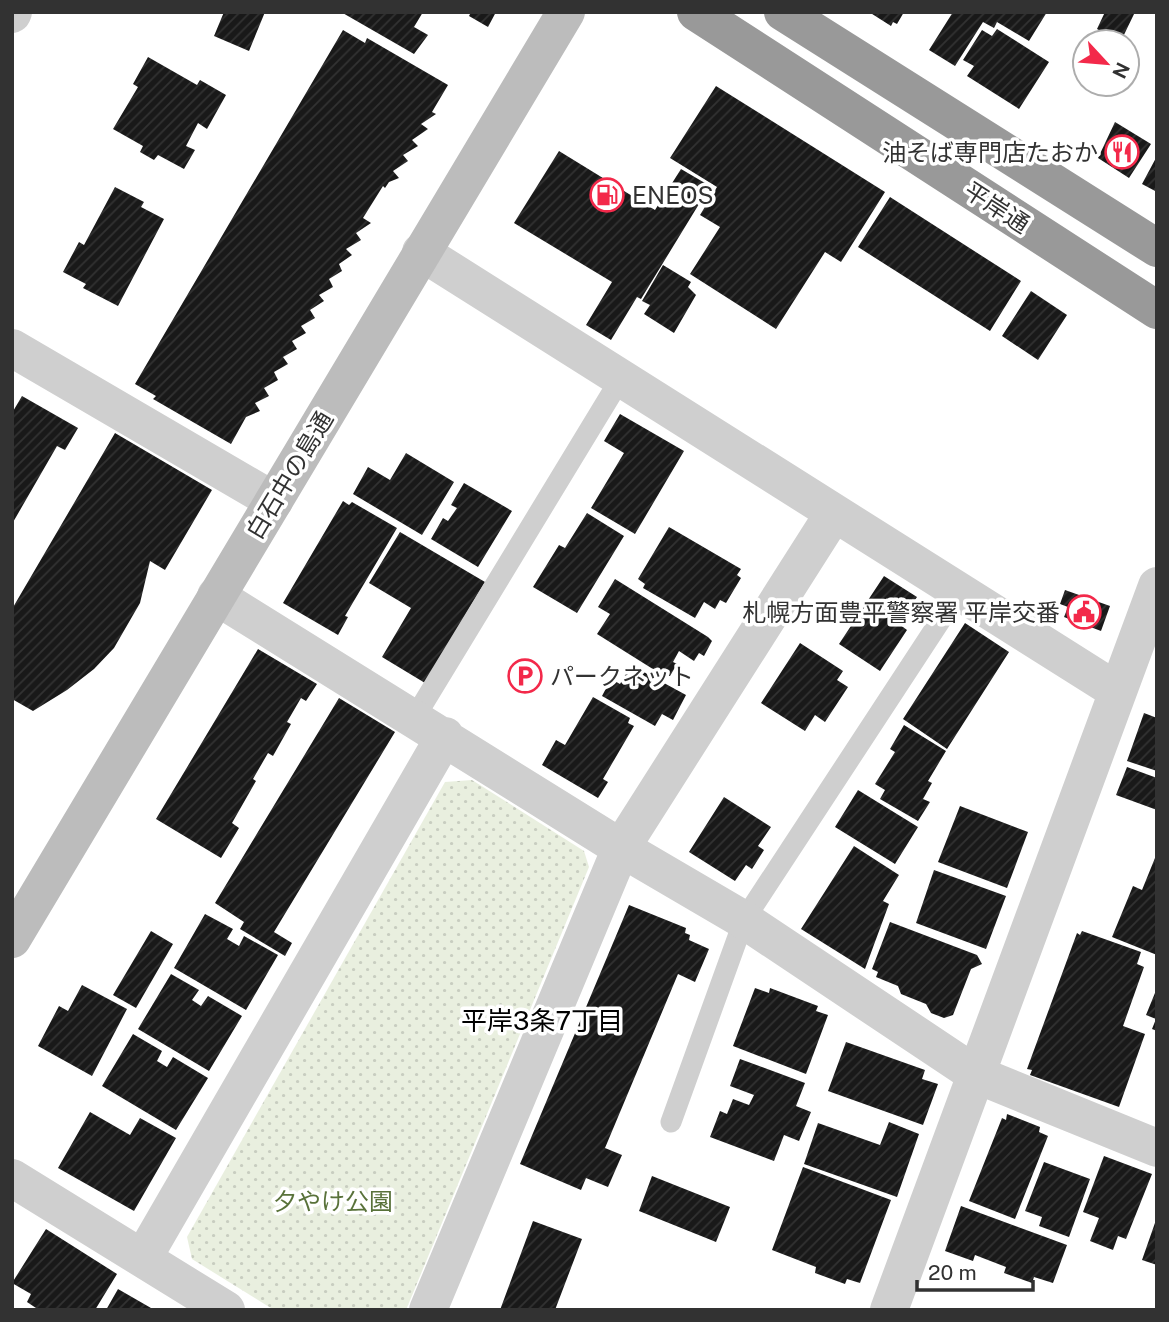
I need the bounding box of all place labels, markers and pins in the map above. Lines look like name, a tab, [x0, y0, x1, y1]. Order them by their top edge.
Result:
restaurant icon: 油そば専門店たおか	[1103, 133, 1141, 171]
place label: 油そば専門店たおか	[882, 138, 1098, 166]
fuel station icon: ENEOS	[588, 176, 626, 214]
place label: ENEOS	[632, 181, 714, 209]
public building icon: 札幌方面豊平警察署 平岸交番	[1065, 593, 1103, 631]
place label: 札幌方面豊平警察署 平岸交番	[742, 598, 1060, 626]
parking icon: パークネット	[506, 657, 544, 695]
place label: パークネット	[550, 662, 694, 690]

